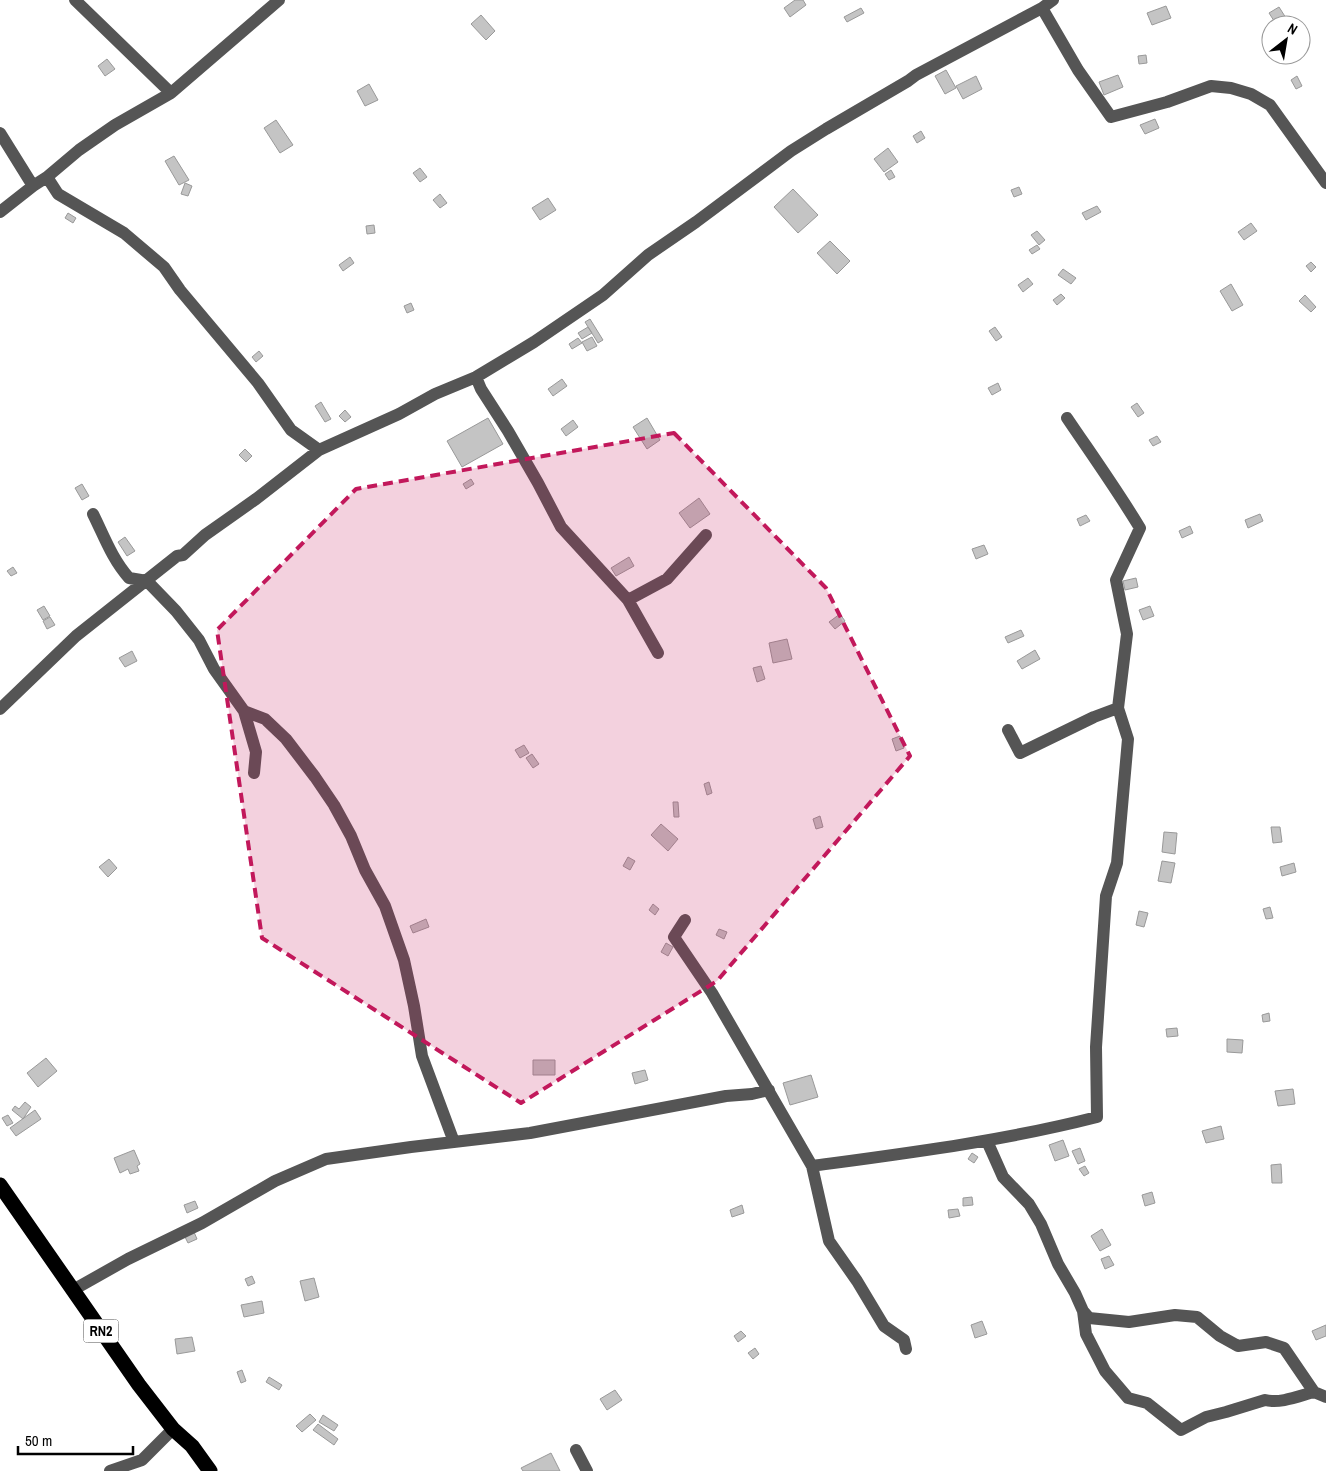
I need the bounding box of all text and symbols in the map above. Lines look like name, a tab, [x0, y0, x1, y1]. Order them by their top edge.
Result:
north arrow	[1261, 15, 1311, 65]
text: N	[1285, 19, 1301, 39]
road number: RN2	[84, 1320, 118, 1342]
scale bar	[18, 1424, 132, 1456]
text: 50 m	[25, 1430, 52, 1451]

